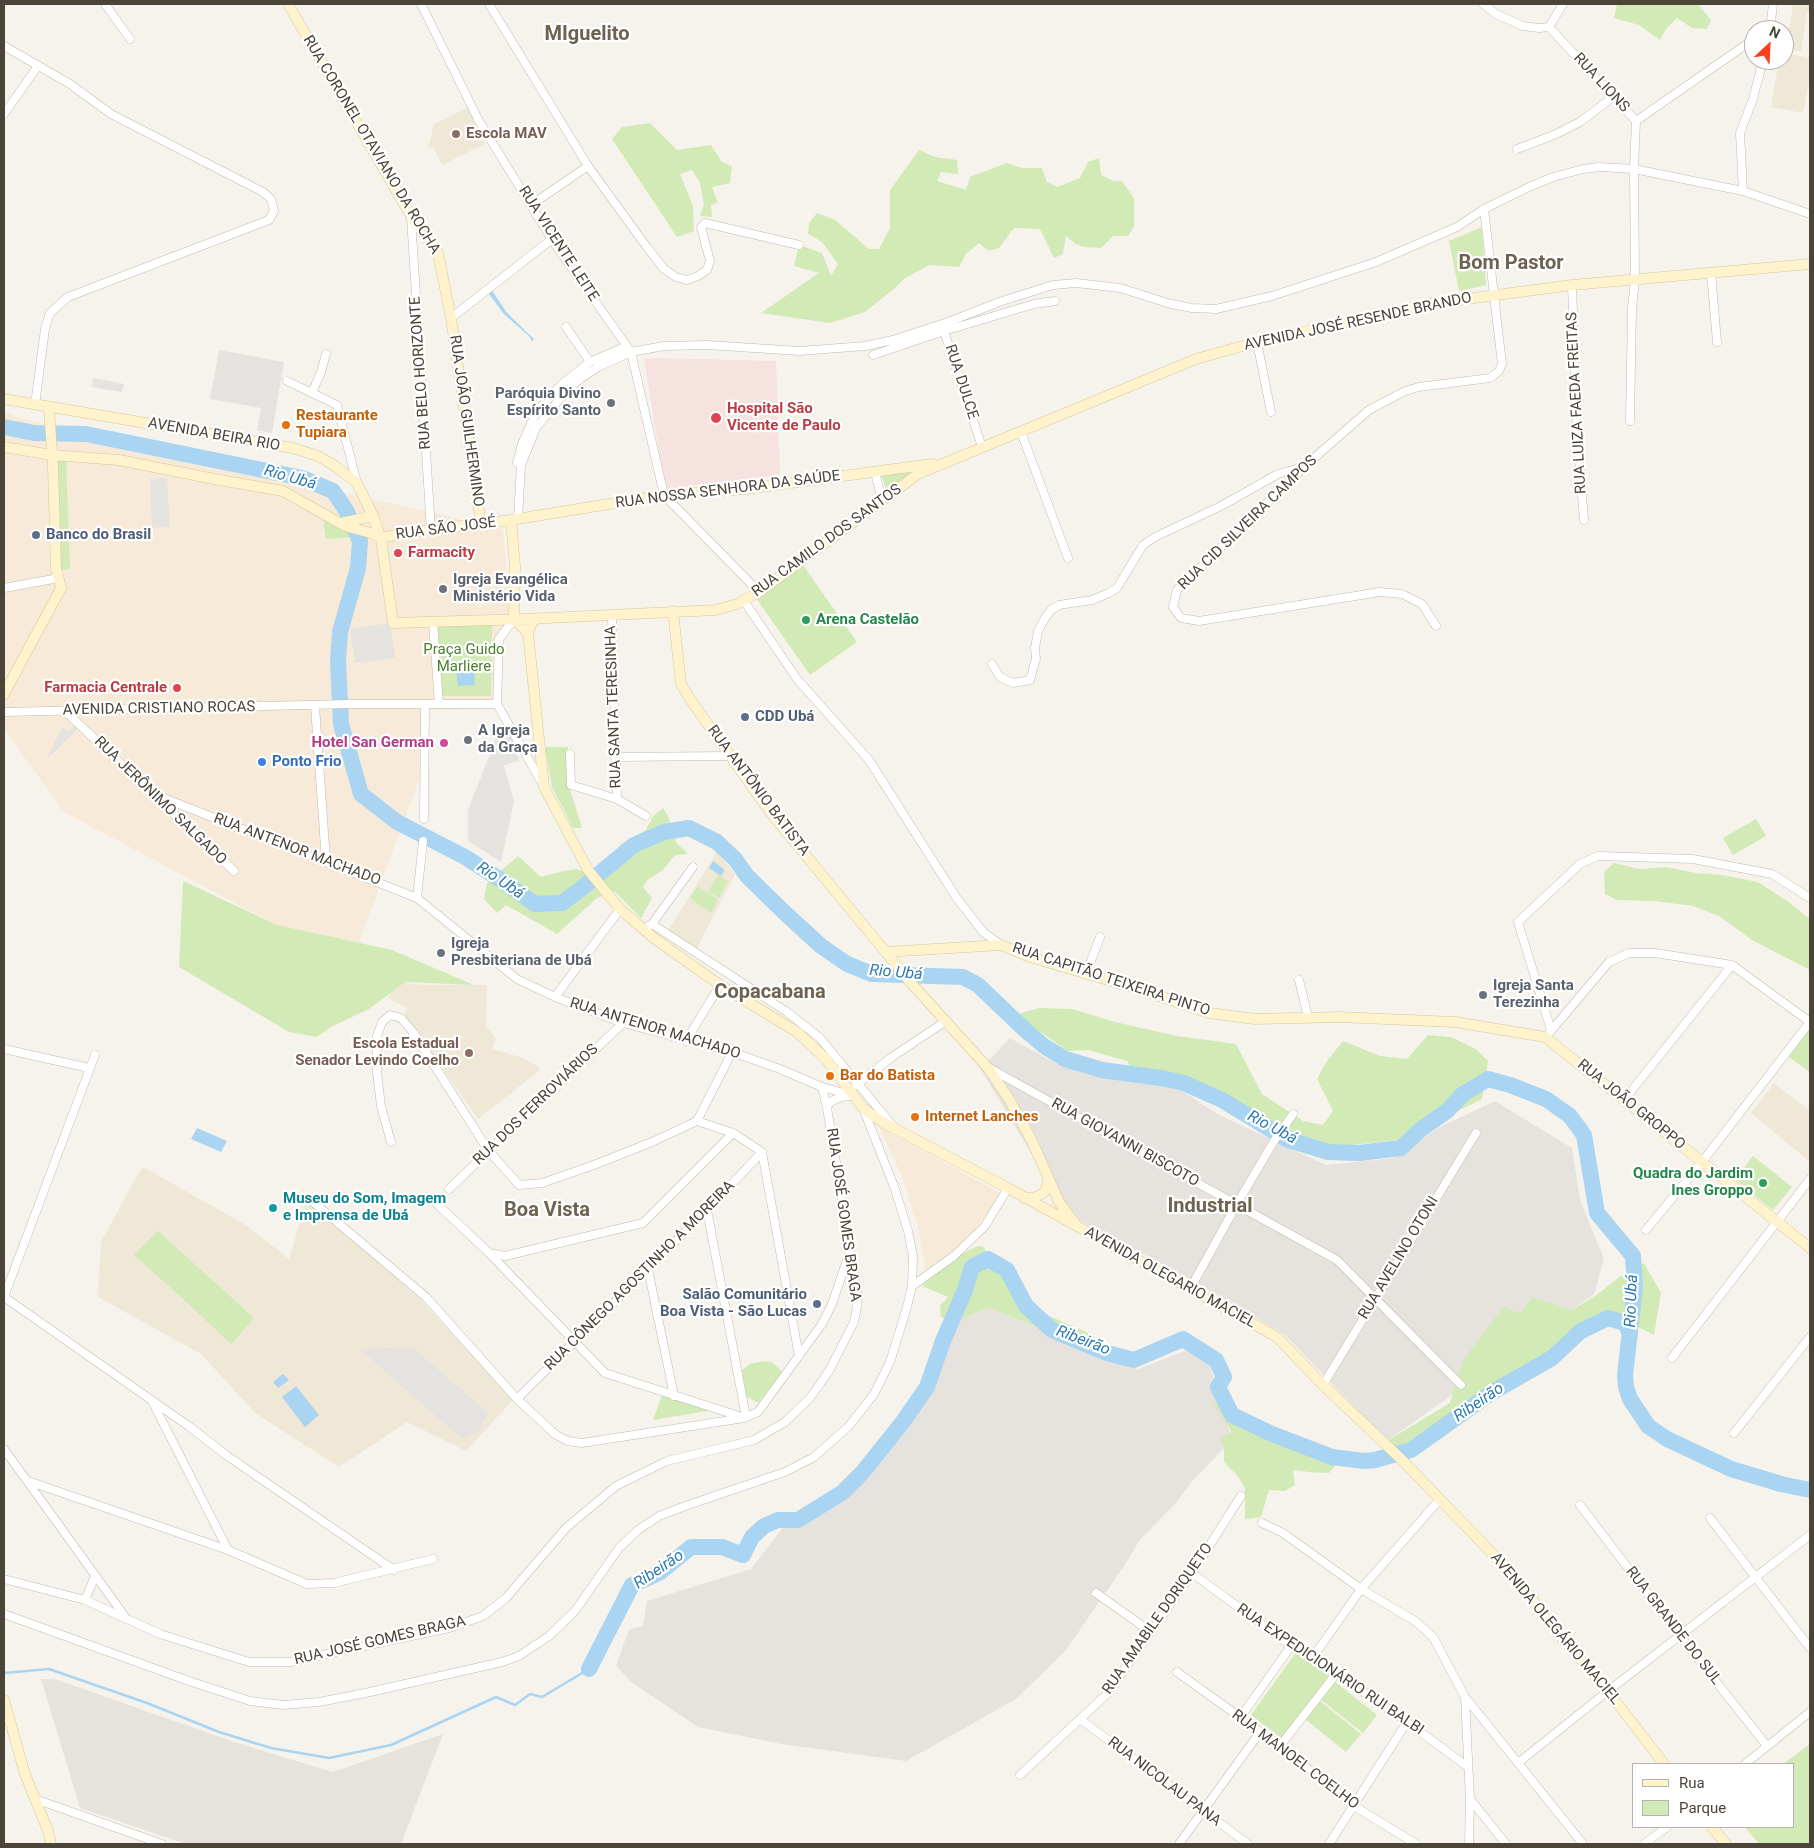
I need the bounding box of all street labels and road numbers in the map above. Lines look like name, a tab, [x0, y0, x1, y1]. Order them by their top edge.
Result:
street label: RUA CORONEL OTAVIANO DA ROCHA	[298, 32, 444, 258]
street label: RUA LIONS	[1569, 50, 1633, 116]
street label: RUA VICENTE LEITE	[514, 183, 602, 305]
street label: AVENIDA JOSÉ RESENDE BRANDO	[1243, 289, 1473, 355]
street label: RUA BELO HORIZONTE	[407, 296, 435, 450]
street label: RUA LUIZA FAEDA FREITAS	[1563, 312, 1591, 494]
street label: RUA JOÃO GUILHERMINO	[445, 334, 487, 508]
street label: RUA DULCE	[940, 342, 982, 422]
street label: AVENIDA BEIRA RIO	[147, 415, 281, 455]
street label: RUA CID SILVEIRA CAMPOS	[1175, 452, 1321, 594]
street label: RUA NOSSA SENHORA DA SAÚDE	[615, 467, 841, 513]
street label: RUA CAMILO DOS SANTOS	[749, 481, 905, 601]
street label: RUA SÃO JOSÉ	[395, 514, 497, 544]
street label: RUA SANTA TERESINHA	[602, 625, 626, 789]
street label: AVENIDA CRISTIANO ROCAS	[62, 698, 256, 720]
street label: RUA ANTÔNIO BATISTA	[703, 722, 813, 860]
street label: RUA JERÔNIMO SALGADO	[90, 733, 230, 869]
street label: RUA ANTENOR MACHADO	[211, 810, 383, 890]
street label: RUA CAPITÃO TEIXEIRA PINTO	[1010, 939, 1212, 1021]
street label: RUA ANTENOR MACHADO	[567, 994, 743, 1064]
street label: RUA DOS FERROVIÁRIOS	[470, 1041, 602, 1169]
street label: RUA JOÃO GROPPO	[1573, 1056, 1689, 1154]
street label: RUA GIOVANNI BISCOTO	[1048, 1095, 1202, 1191]
street label: RUA JOSÉ GOMES BRAGA	[822, 1127, 864, 1303]
street label: RUA CÔNEGO AGOSTINHO A MOREIRA	[541, 1177, 739, 1375]
street label: RUA AVELINO OTONI	[1355, 1193, 1443, 1323]
street label: AVENIDA OLEGARIO MACIEL	[1081, 1223, 1259, 1333]
street label: RUA AMABILE DORIQUETO	[1099, 1540, 1217, 1698]
street label: AVENIDA OLEGÁRIO MACIEL	[1486, 1549, 1624, 1709]
street label: RUA GRANDE DO SUL	[1621, 1563, 1725, 1689]
street label: RUA EXPEDICIONÁRIO RUI BALBI	[1233, 1601, 1427, 1739]
street label: RUA JOSÉ GOMES BRAGA	[293, 1613, 467, 1669]
street label: RUA MANOEL COELHO	[1228, 1706, 1362, 1814]
street label: RUA NICOLAU PANA	[1104, 1733, 1224, 1831]

